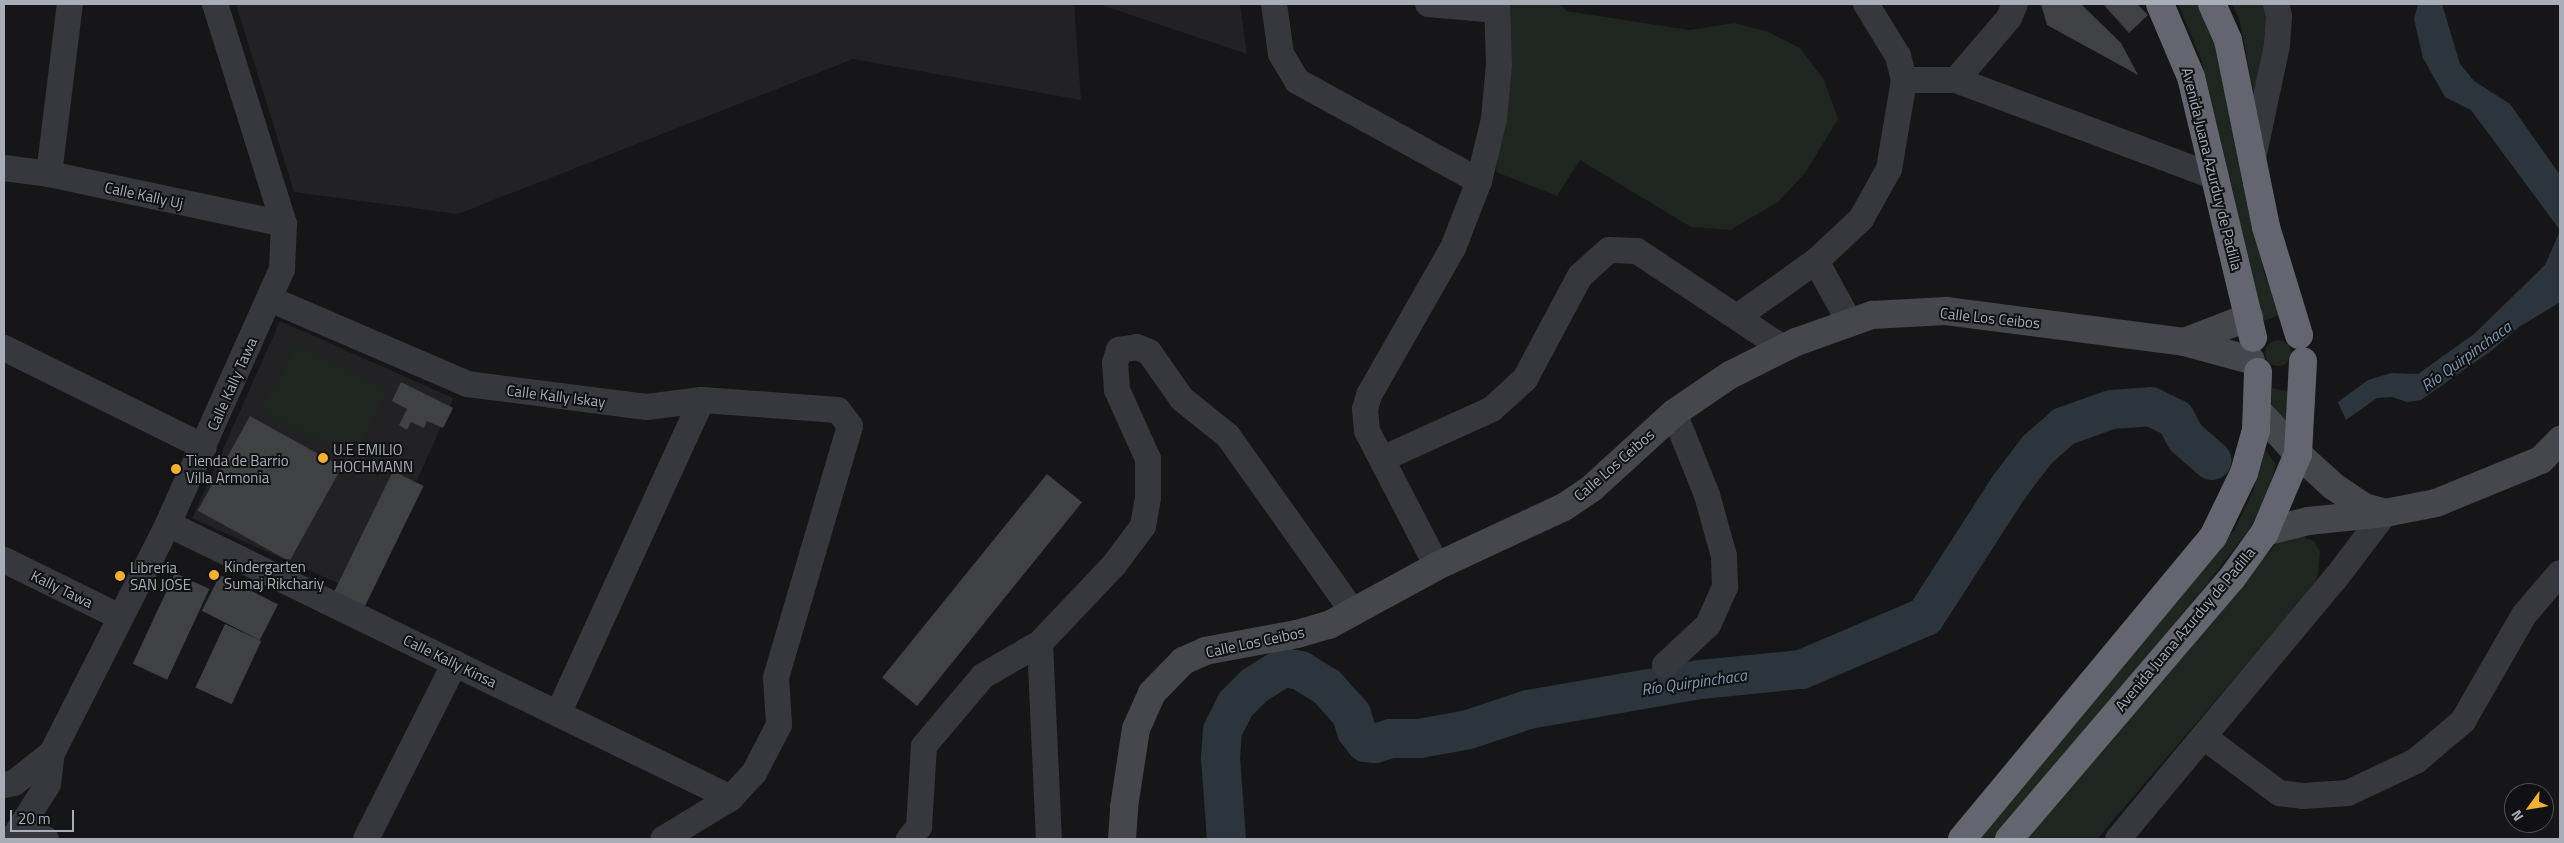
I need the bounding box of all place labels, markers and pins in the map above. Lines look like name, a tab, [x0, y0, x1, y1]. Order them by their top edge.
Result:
place label: U.E EMILIO HOCHMANN	[333, 440, 413, 475]
place label: Tienda de Barrio Villa Armonia	[186, 451, 289, 486]
marker: U.E EMILIO HOCHMANN	[317, 452, 329, 464]
marker: Tienda de Barrio Villa Armonia	[170, 463, 182, 475]
place label: Kindergarten Sumaj Rikchariy	[224, 557, 324, 592]
place label: Libreria SAN JOSE	[130, 558, 191, 593]
marker: Kindergarten Sumaj Rikchariy	[208, 569, 220, 581]
marker: Libreria SAN JOSE	[114, 570, 126, 582]

